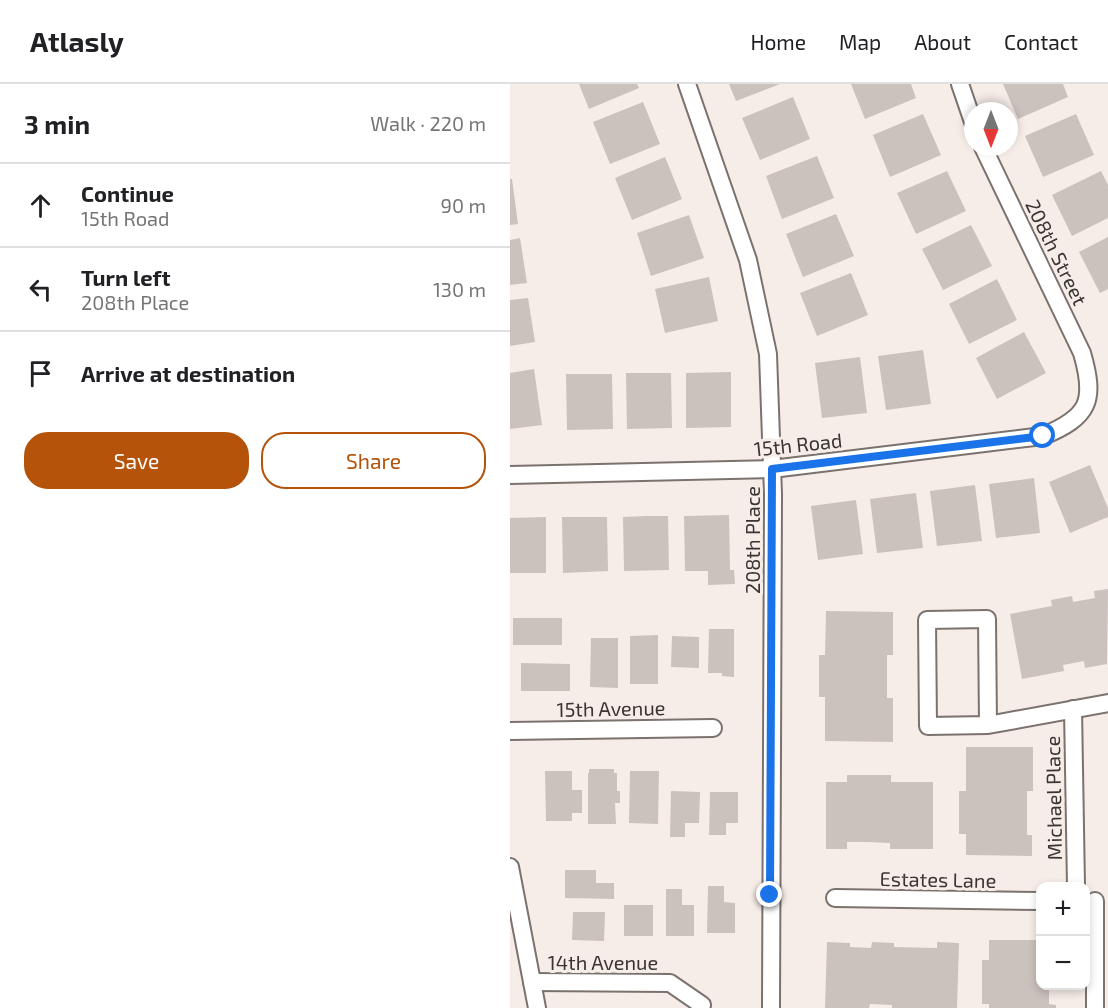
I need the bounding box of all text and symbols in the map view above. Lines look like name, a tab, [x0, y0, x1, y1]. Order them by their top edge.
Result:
text: Atlasly	[30, 24, 124, 58]
text: Home	[750, 29, 806, 54]
text: Map	[839, 29, 881, 54]
text: About	[914, 29, 971, 54]
text: Contact	[1004, 29, 1078, 54]
north arrow	[964, 102, 1018, 156]
text: 3 min	[24, 108, 90, 139]
text: Walk · 220 m	[370, 111, 486, 135]
text: Continue	[81, 180, 174, 206]
icon: ahead	[24, 189, 57, 222]
text: 90 m	[441, 193, 486, 217]
street label: 208th Street	[1021, 195, 1093, 309]
text: 15th Road	[81, 206, 169, 230]
text: Turn left	[81, 264, 170, 290]
icon: left	[24, 273, 57, 306]
text: 130 m	[433, 277, 486, 301]
text: 208th Place	[81, 290, 189, 314]
icon: arrive	[24, 357, 57, 390]
text: Arrive at destination	[81, 360, 295, 386]
route start	[1029, 422, 1055, 448]
street label: 15th Road	[753, 427, 843, 461]
button: Save	[24, 432, 249, 489]
button: Share	[261, 432, 486, 489]
street label: 208th Place	[740, 486, 764, 594]
street label: 15th Avenue	[556, 695, 666, 721]
street label: Michael Place	[1040, 735, 1066, 861]
street label: Estates Lane	[880, 866, 996, 892]
route end	[756, 881, 782, 907]
map controls	[1036, 882, 1090, 990]
button: +	[1036, 882, 1090, 936]
button: −	[1036, 936, 1090, 990]
street label: 14th Avenue	[548, 950, 658, 974]

